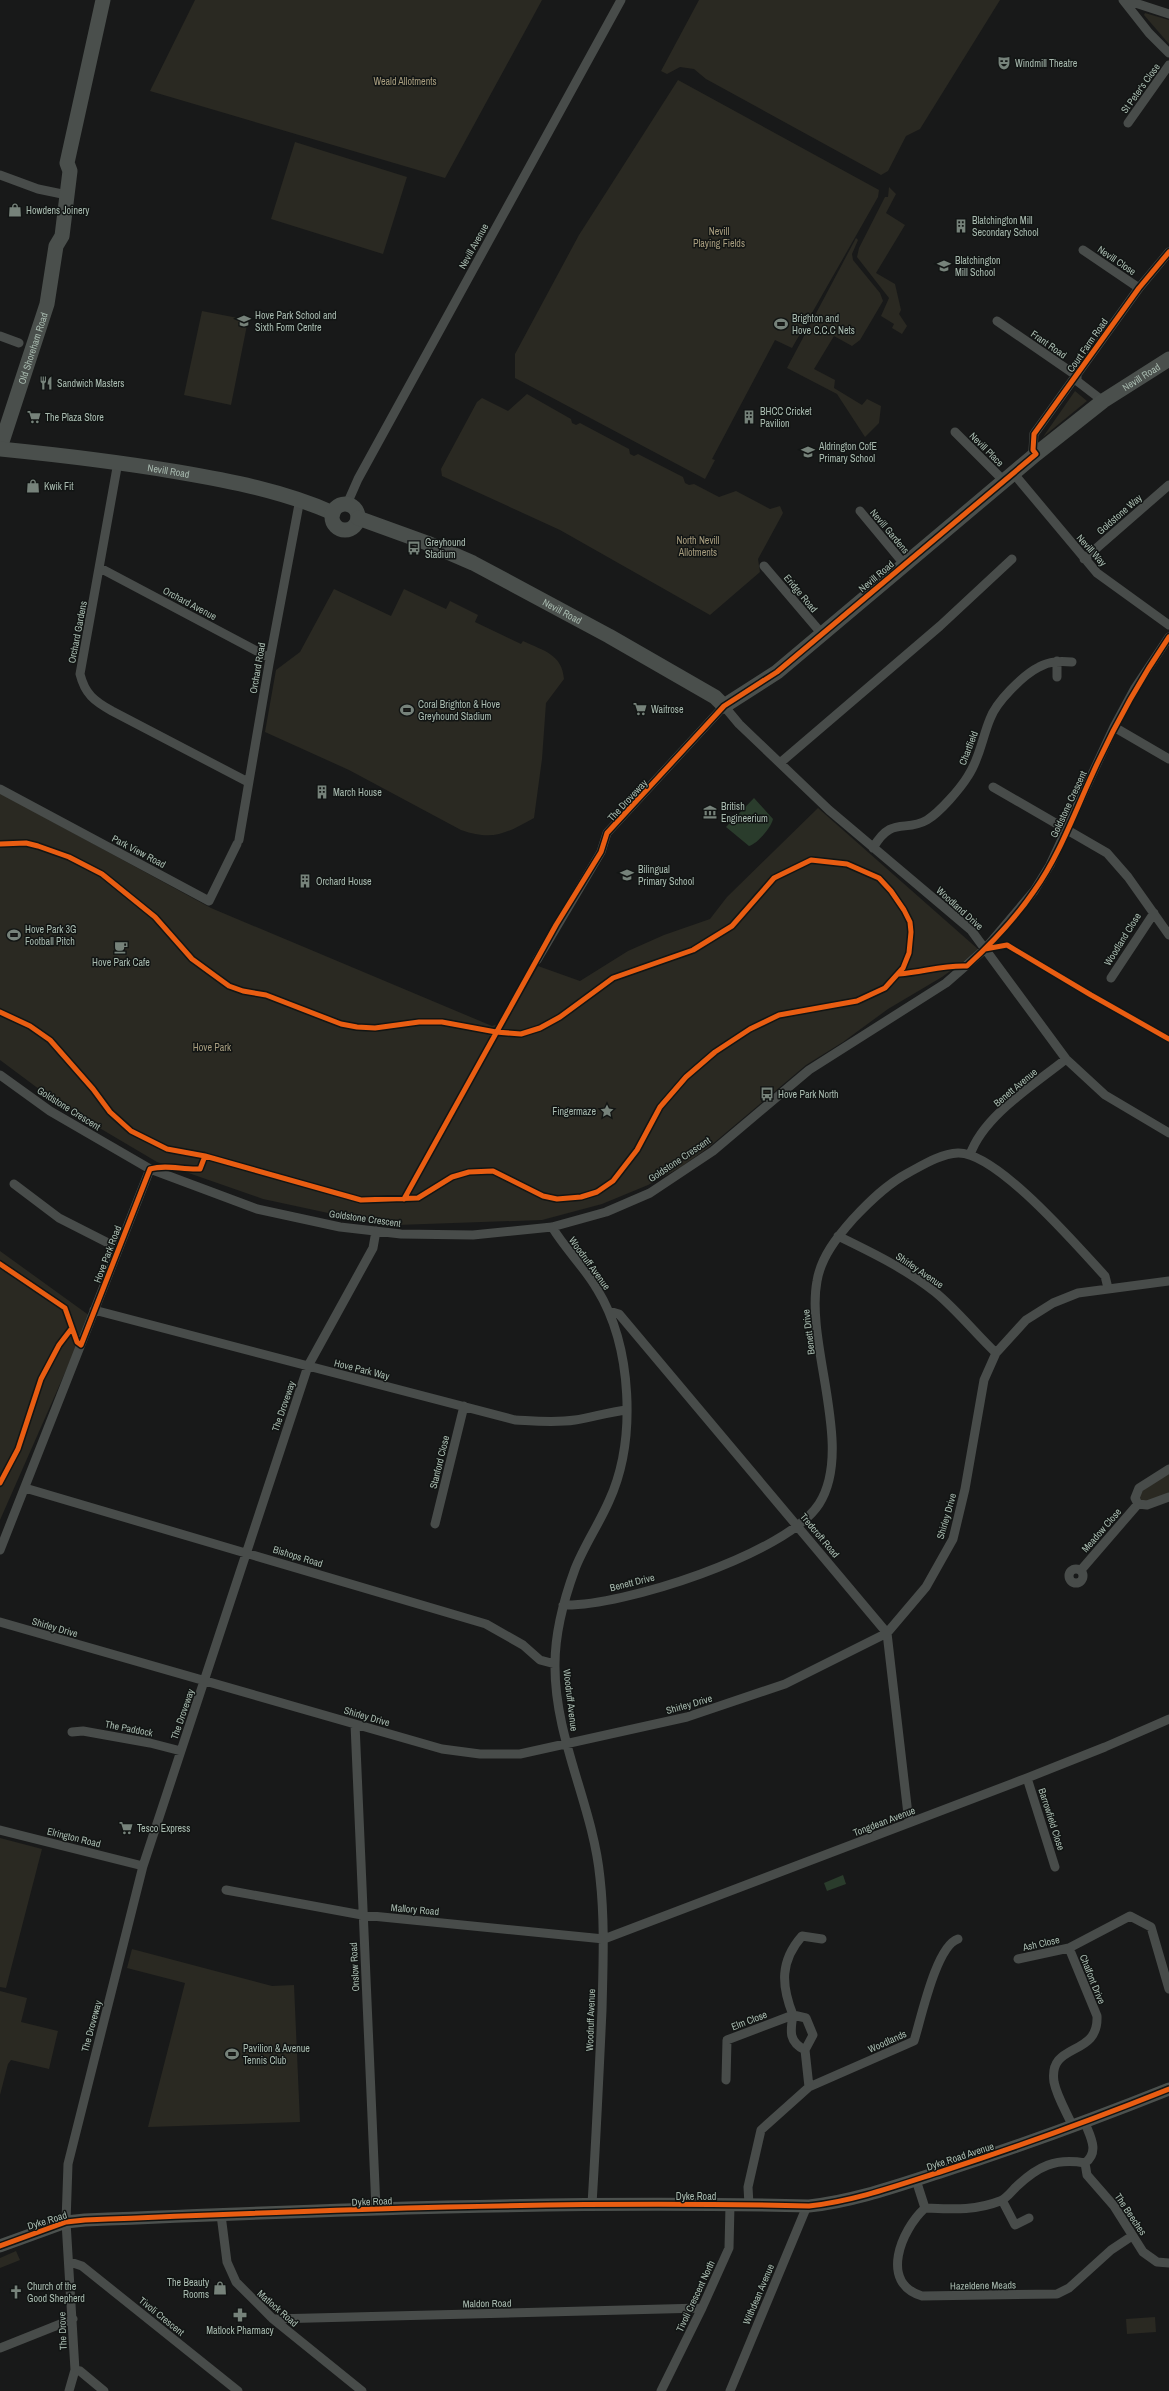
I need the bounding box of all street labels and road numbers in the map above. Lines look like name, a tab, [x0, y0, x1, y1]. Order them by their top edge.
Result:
street label: St Peter's Close	[1118, 60, 1163, 116]
street label: Nevill Avenue	[456, 221, 491, 271]
street label: Nevill Close	[1095, 243, 1139, 278]
street label: Old Shoreham Road	[15, 311, 51, 386]
street label: Court Farm Road	[1064, 316, 1111, 375]
street label: Frant Road	[1028, 327, 1069, 362]
street label: Nevill Road	[1120, 360, 1163, 394]
street label: Nevill Place	[967, 429, 1007, 470]
street label: Nevill Road	[147, 461, 191, 481]
street label: Goldstone Way	[1094, 491, 1145, 538]
street label: Nevill Gardens	[867, 506, 912, 556]
street label: Nevill Way	[1074, 532, 1110, 570]
street label: Nevill Road	[856, 558, 897, 595]
street label: Eridge Road	[781, 572, 820, 615]
street label: Orchard Avenue	[161, 584, 219, 623]
street label: Nevill Road	[540, 596, 584, 627]
street label: Orchard Gardens	[65, 600, 90, 664]
street label: Orchard Road	[247, 642, 268, 695]
street label: Chartfield	[956, 729, 981, 767]
street label: Goldstone Crescent	[1047, 768, 1090, 840]
street label: The Droveway	[605, 776, 651, 824]
street label: Park View Road	[110, 832, 168, 871]
street label: Woodland Drive	[934, 884, 986, 933]
street label: Woodland Close	[1101, 910, 1144, 968]
street label: Benett Avenue	[991, 1065, 1040, 1109]
street label: Goldstone Crescent	[35, 1084, 104, 1134]
street label: Goldstone Crescent	[646, 1133, 714, 1185]
street label: Goldstone Crescent	[328, 1207, 402, 1230]
street label: Hove Park Road	[91, 1224, 124, 1285]
street label: Woodruff Avenue	[566, 1234, 613, 1293]
street label: Shirley Avenue	[893, 1250, 947, 1291]
street label: Benett Drive	[799, 1308, 818, 1355]
street label: Hove Park Way	[333, 1356, 392, 1383]
street label: The Droveway	[269, 1378, 299, 1433]
street label: Stanford Close	[427, 1434, 452, 1490]
street label: Shirley Drive	[934, 1491, 959, 1541]
street label: Meadow Close	[1079, 1505, 1124, 1555]
street label: Tredcroft Road	[797, 1510, 842, 1560]
street label: Bishops Road	[271, 1543, 324, 1570]
street label: Benett Drive	[608, 1571, 656, 1594]
street label: Shirley Drive	[30, 1615, 80, 1640]
street label: Woodruff Avenue	[560, 1668, 581, 1732]
street label: The Droveway	[168, 1686, 198, 1741]
street label: Shirley Drive	[665, 1692, 714, 1717]
street label: Shirley Drive	[342, 1704, 392, 1729]
street label: The Paddock	[104, 1717, 155, 1740]
street label: Barrowfield Close	[1035, 1786, 1068, 1852]
street label: Tongdean Avenue	[851, 1804, 917, 1839]
street label: Elrington Road	[46, 1825, 102, 1850]
street label: Mallory Road	[390, 1901, 440, 1918]
street label: Ash Close	[1020, 1933, 1061, 1954]
street label: Onslow Road	[347, 1942, 362, 1992]
street label: Chalfont Drive	[1077, 1952, 1109, 2006]
street label: Woodruff Avenue	[583, 1988, 598, 2051]
street label: The Droveway	[78, 1998, 105, 2053]
street label: Elm Close	[729, 2008, 769, 2033]
street label: Woodlands	[866, 2027, 909, 2056]
street label: Dyke Road Avenue	[925, 2139, 996, 2173]
street label: Dyke Road	[676, 2190, 716, 2203]
street label: The Beeches	[1112, 2191, 1149, 2238]
street label: Dyke Road	[352, 2194, 393, 2209]
street label: Dyke Road	[26, 2208, 68, 2233]
street label: Tivoli Crescent North	[673, 2258, 718, 2334]
street label: Withdean Avenue	[740, 2262, 777, 2326]
street label: Hazeldene Meads	[950, 2278, 1016, 2293]
street label: Matlock Road	[254, 2287, 301, 2330]
street label: Tivoli Crescent	[136, 2294, 188, 2339]
street label: Maldon Road	[463, 2297, 512, 2310]
street label: The Drove	[55, 2311, 70, 2350]

